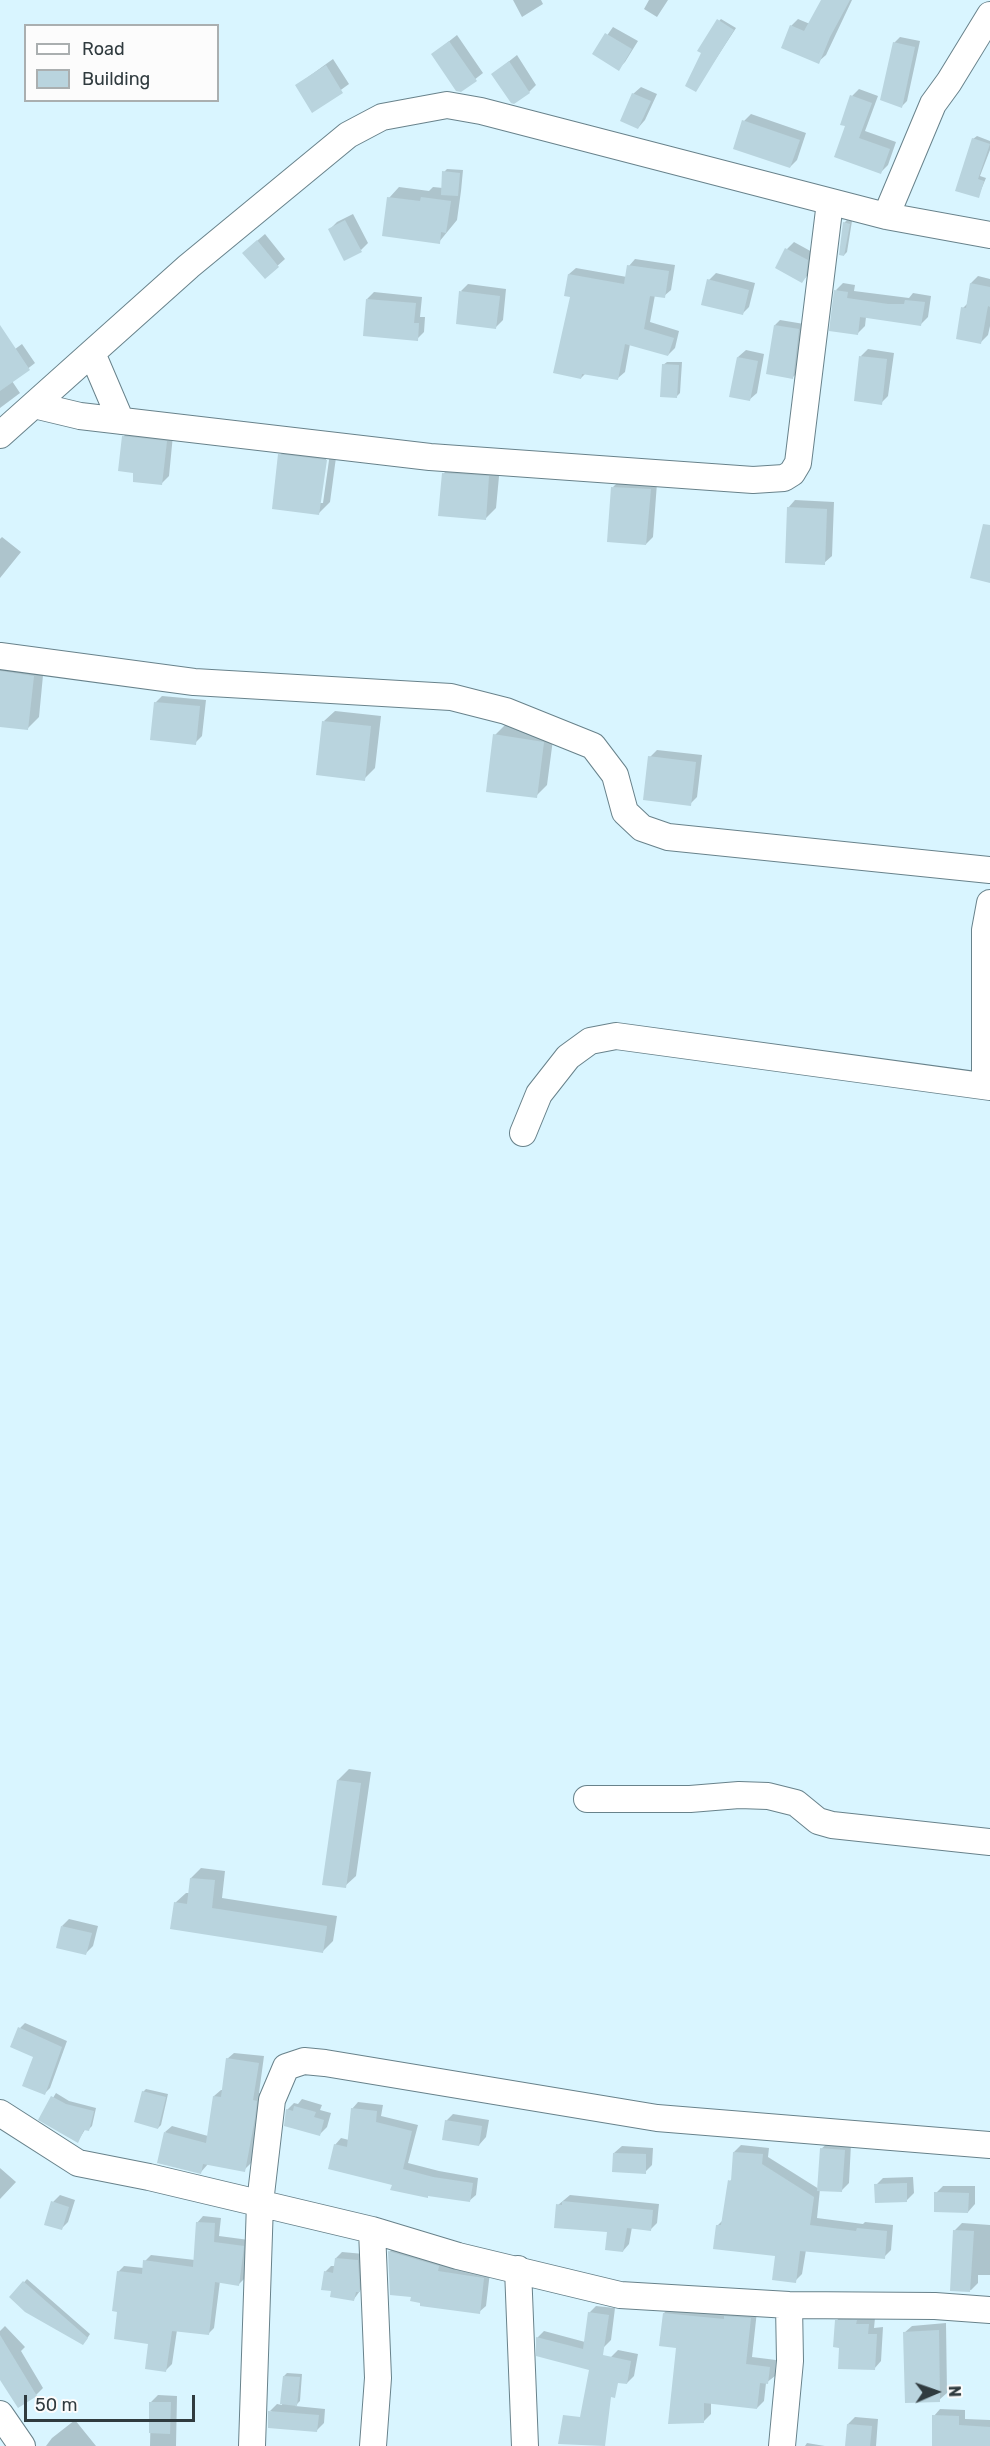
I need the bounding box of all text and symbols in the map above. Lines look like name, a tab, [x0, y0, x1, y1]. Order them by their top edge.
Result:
legend	[24, 24, 219, 102]
text: Road	[82, 38, 125, 60]
text: Building	[82, 68, 150, 90]
north arrow	[906, 2362, 966, 2422]
scale bar	[27, 2383, 198, 2421]
text: N	[945, 2385, 964, 2397]
text: 50 m	[35, 2394, 78, 2416]

